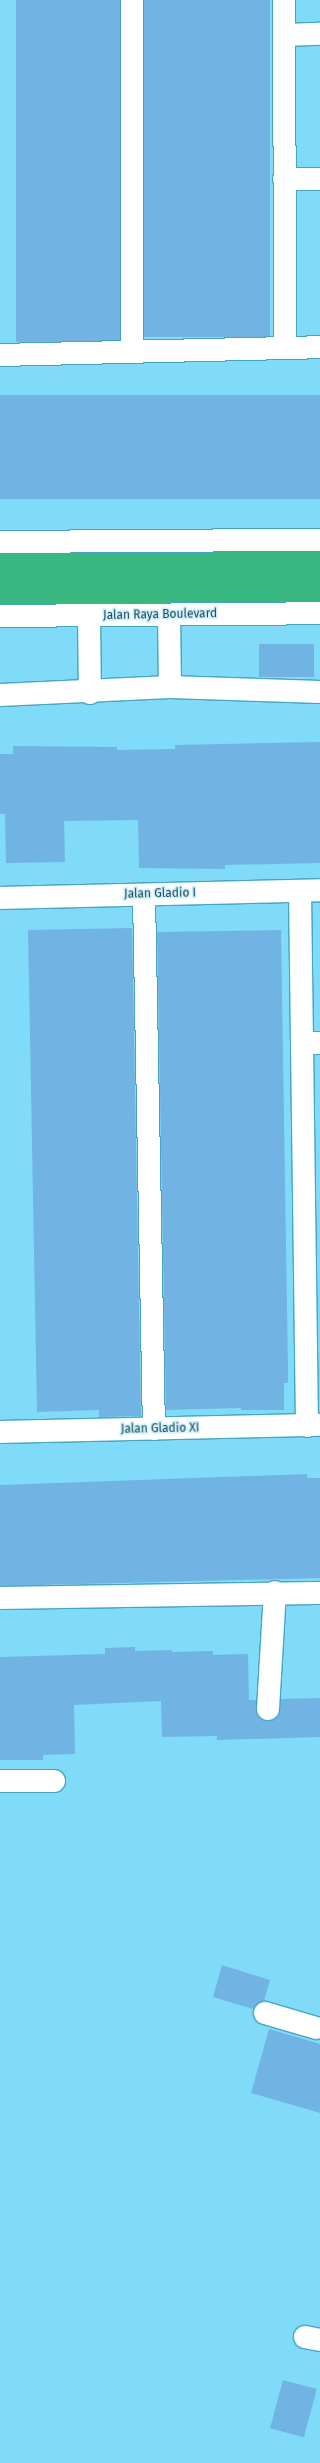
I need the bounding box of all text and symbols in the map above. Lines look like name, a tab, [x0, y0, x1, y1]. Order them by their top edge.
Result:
street label: Jalan Raya Boulevard	[103, 607, 217, 623]
street label: Jalan Gladio I	[124, 886, 196, 902]
street label: Jalan Gladio XI	[121, 1421, 199, 1437]

